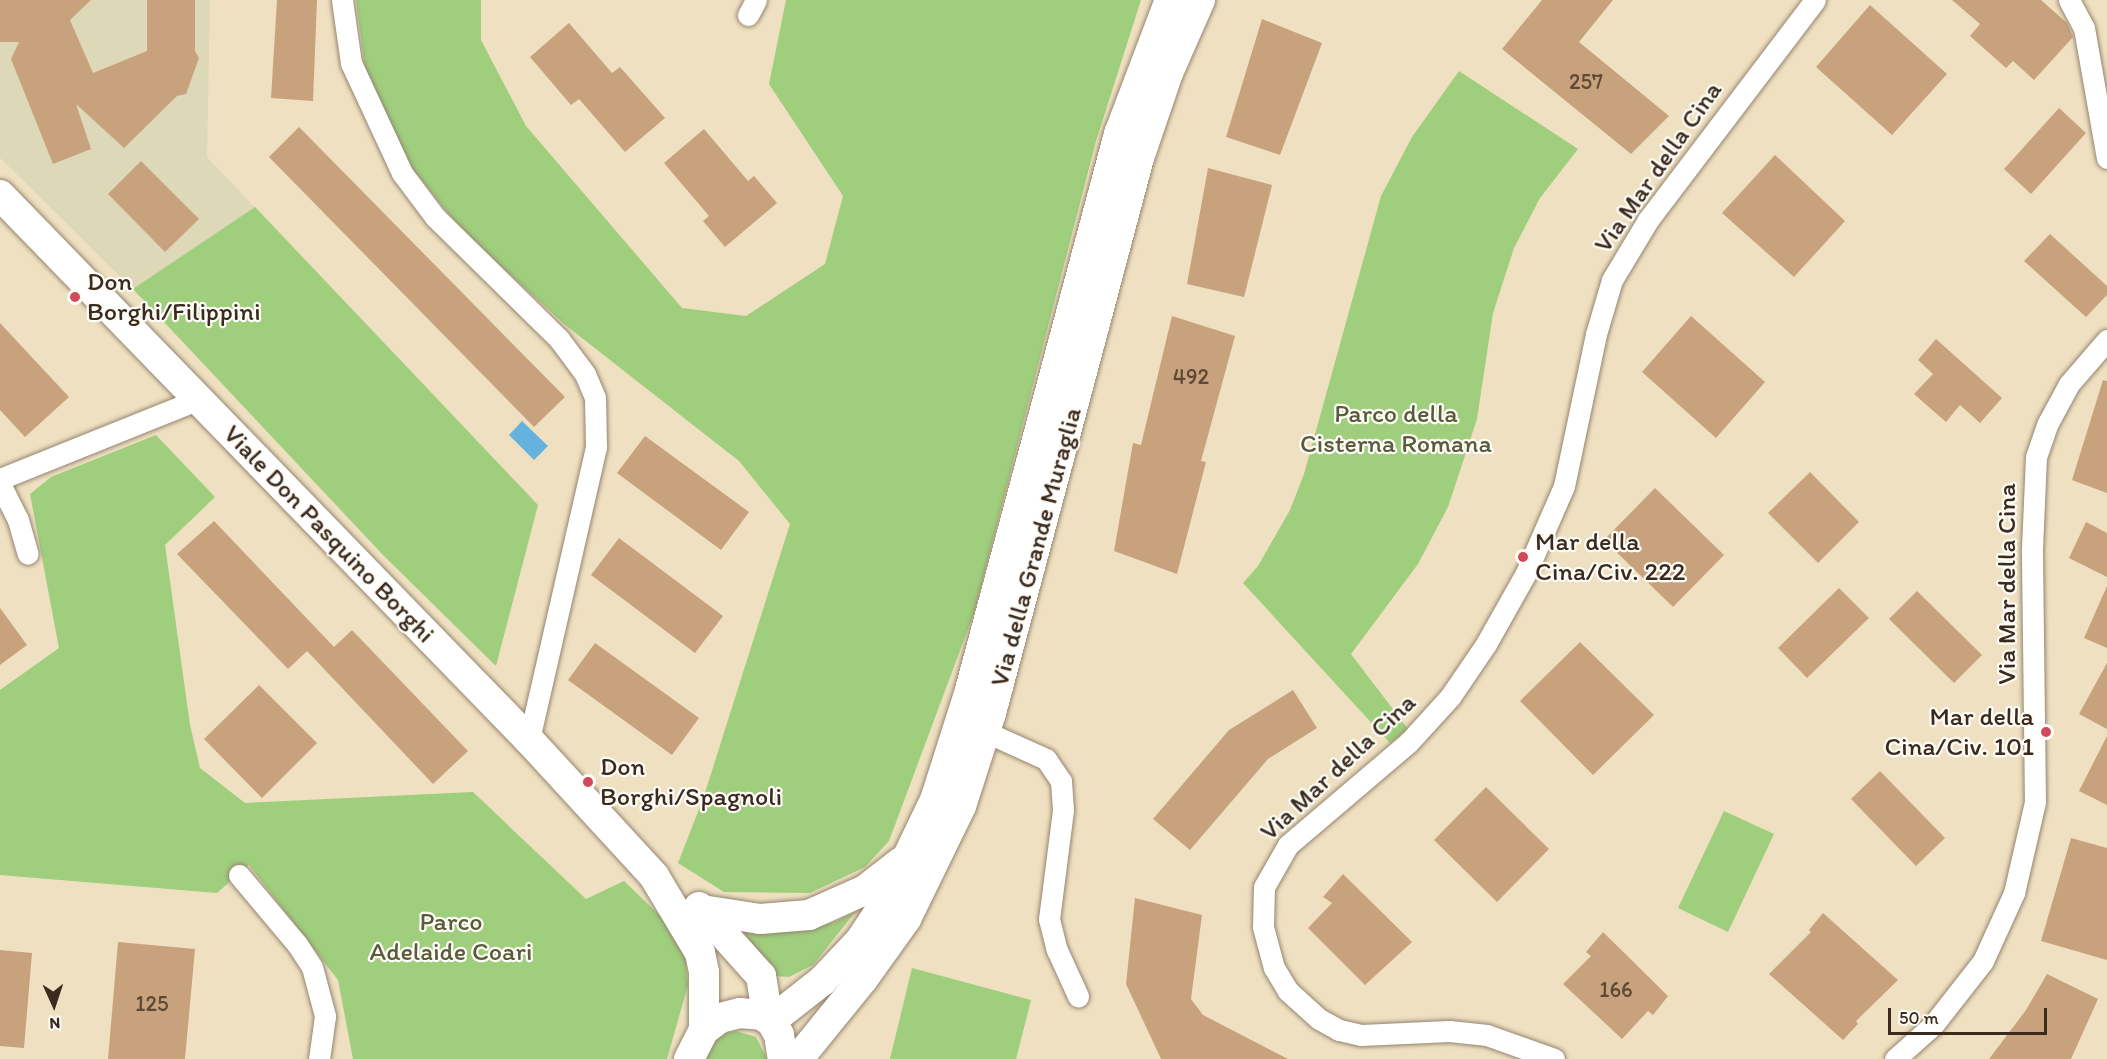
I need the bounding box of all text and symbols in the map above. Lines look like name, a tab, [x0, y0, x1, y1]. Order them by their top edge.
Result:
house number: 257	[1569, 69, 1603, 95]
street label: Via Mar della Cina	[1587, 75, 1729, 259]
place label: Don Borghi/Filippini	[87, 266, 261, 328]
marker: Don Borghi/Filippini	[68, 290, 82, 304]
house number: 492	[1173, 364, 1209, 390]
park label: Parco della Cisterna Romana	[1300, 398, 1492, 460]
street label: Via della Grande Muraglia	[984, 404, 1088, 690]
street label: Viale Don Pasquino Borghi	[216, 418, 442, 650]
street label: Via Mar della Cina	[1991, 483, 2023, 685]
place label: Mar della Cina/Civ. 222	[1535, 526, 1685, 588]
marker: Mar della Cina/Civ. 222	[1516, 550, 1530, 564]
street label: Via Mar della Cina	[1254, 687, 1422, 847]
place label: Mar della Cina/Civ. 101	[1884, 701, 2034, 762]
marker: Mar della Cina/Civ. 101	[2039, 725, 2053, 739]
place label: Don Borghi/Spagnoli	[600, 751, 782, 812]
marker: Don Borghi/Spagnoli	[581, 775, 595, 789]
park label: Parco Adelaide Coari	[370, 906, 532, 968]
north arrow	[24, 975, 84, 1035]
house number: 166	[1599, 977, 1633, 1003]
house number: 125	[135, 991, 169, 1017]
scale bar	[1891, 996, 2050, 1034]
text: 50 m	[1899, 1007, 1939, 1029]
text: N	[49, 1014, 61, 1033]

